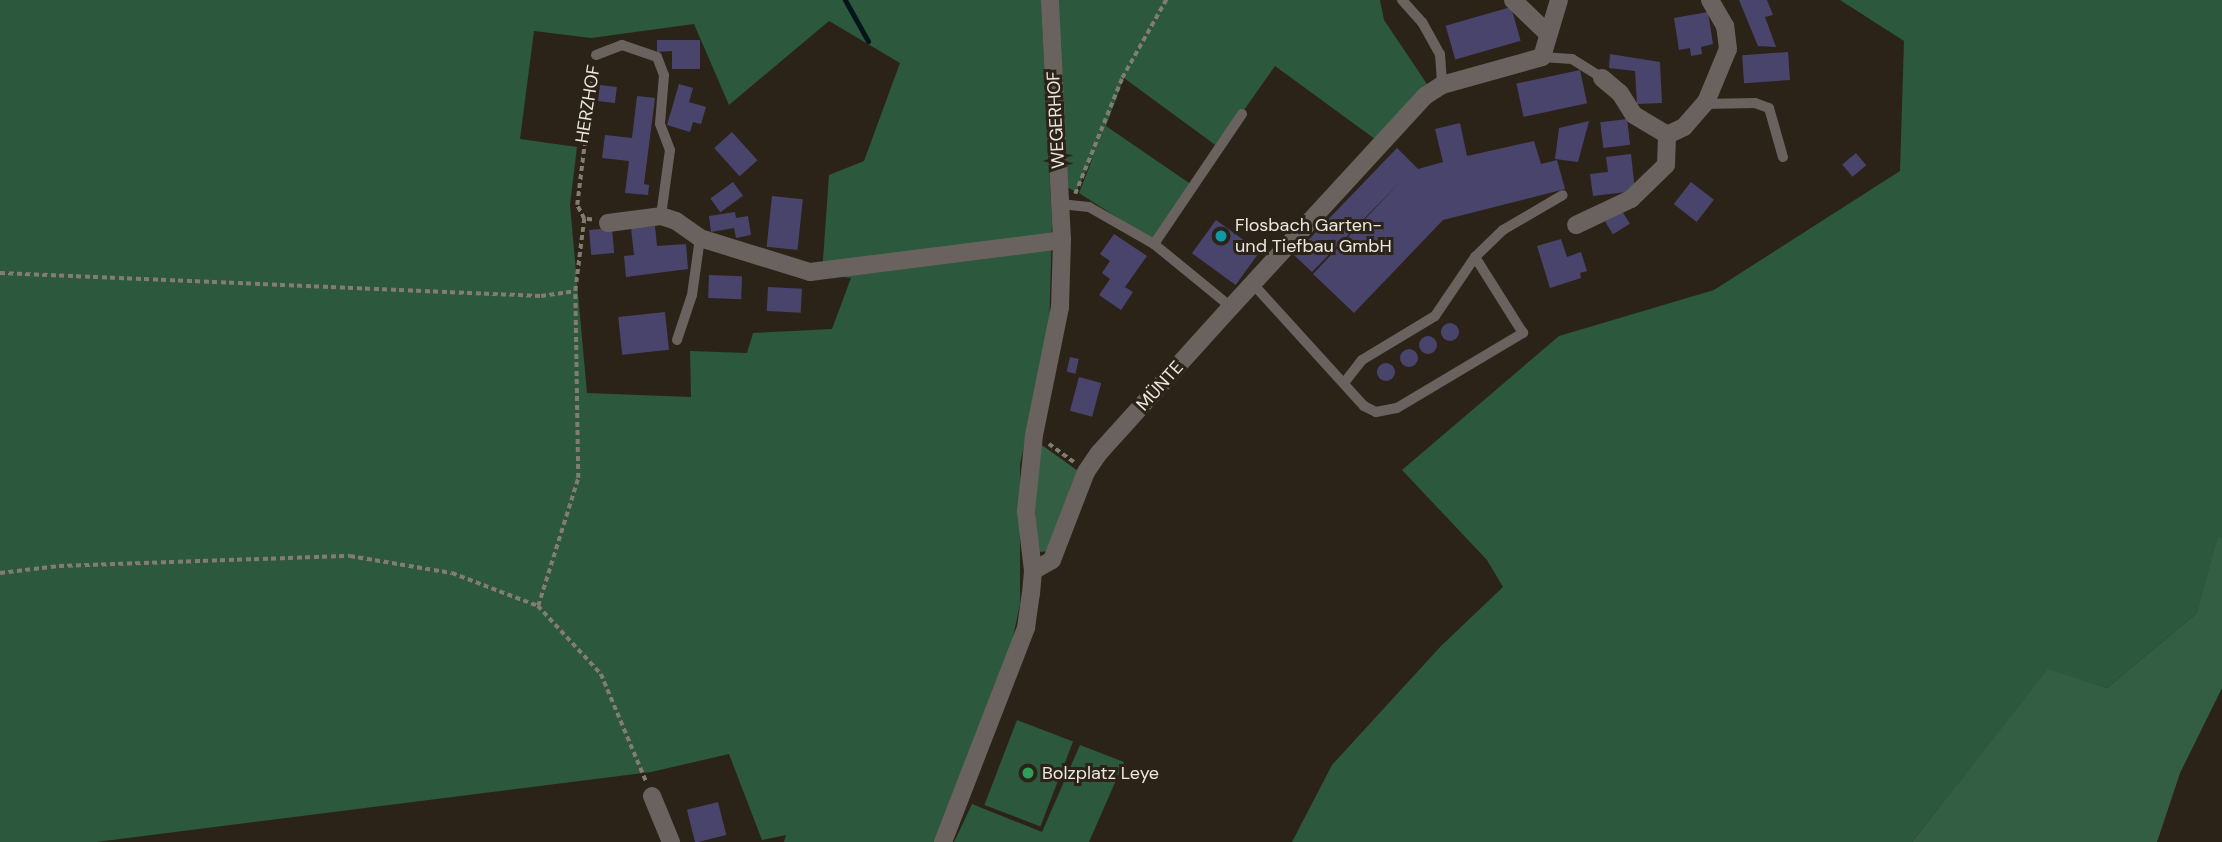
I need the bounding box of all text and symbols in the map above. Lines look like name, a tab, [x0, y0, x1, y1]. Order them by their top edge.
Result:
street label: HERZHOF	[571, 63, 605, 145]
street label: WEGERHOF	[1043, 71, 1069, 169]
place label: Flosbach Garten- und Tiefbau GmbH	[1235, 215, 1392, 258]
marker: Flosbach Garten- und Tiefbau GmbH	[1213, 228, 1229, 244]
street label: MÜNTE	[1132, 357, 1188, 415]
place label: Bolzplatz Leye	[1042, 762, 1159, 784]
marker: Bolzplatz Leye	[1020, 765, 1036, 781]

